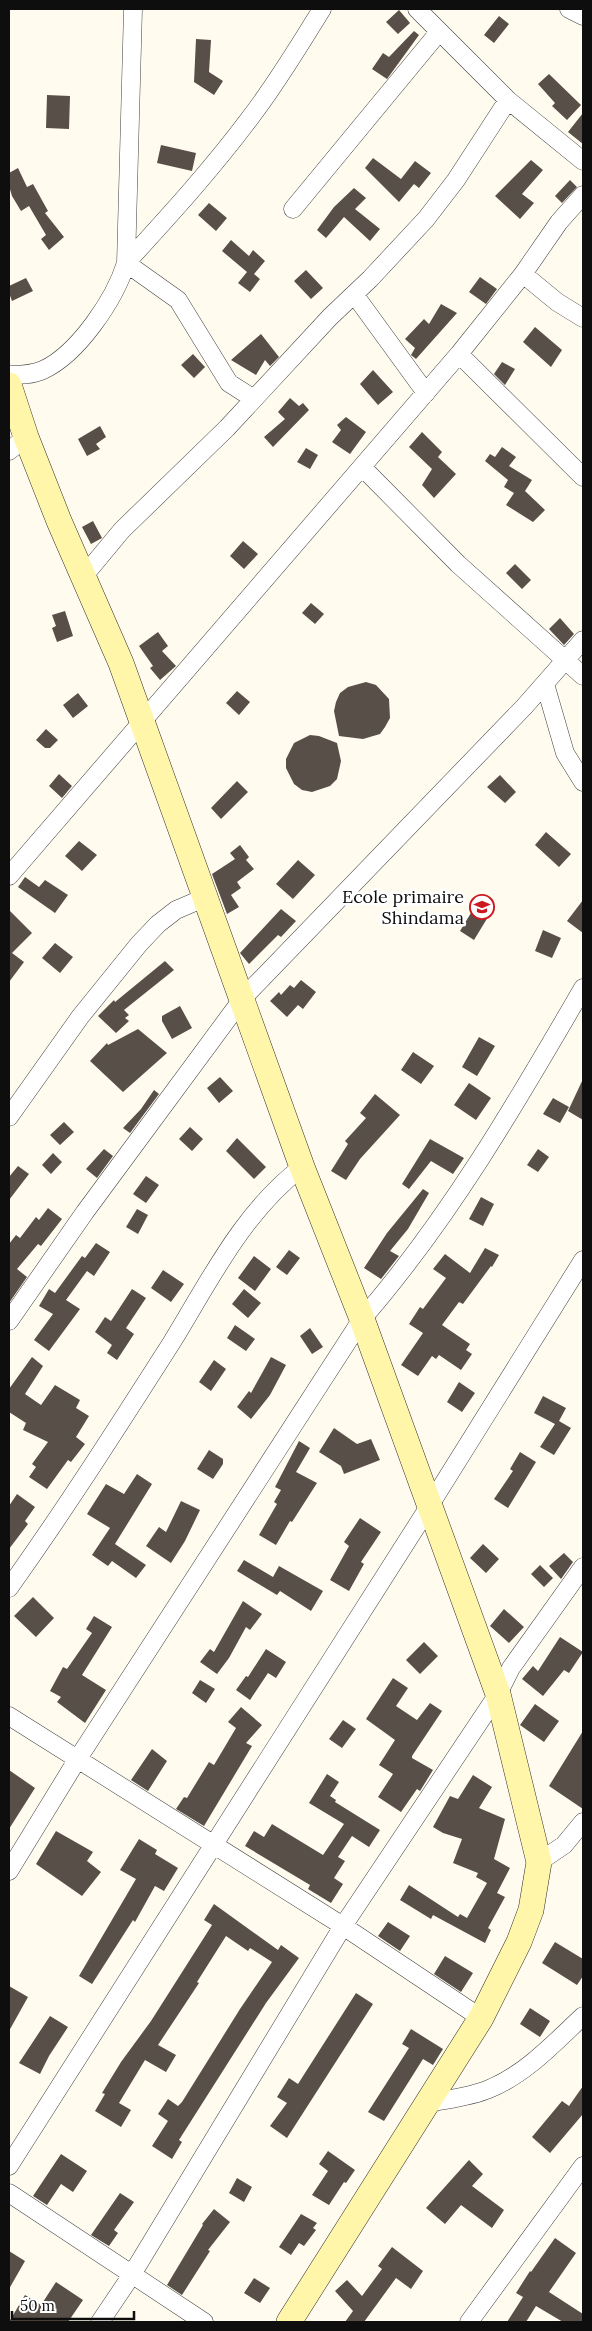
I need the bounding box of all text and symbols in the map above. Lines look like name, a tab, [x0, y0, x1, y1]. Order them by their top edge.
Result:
place label: Ecole primaire Shindama	[342, 885, 464, 929]
school or university icon: Ecole primaire Shindama	[469, 894, 495, 920]
scale bar	[12, 2288, 135, 2320]
text: 50 m	[20, 2296, 55, 2315]

